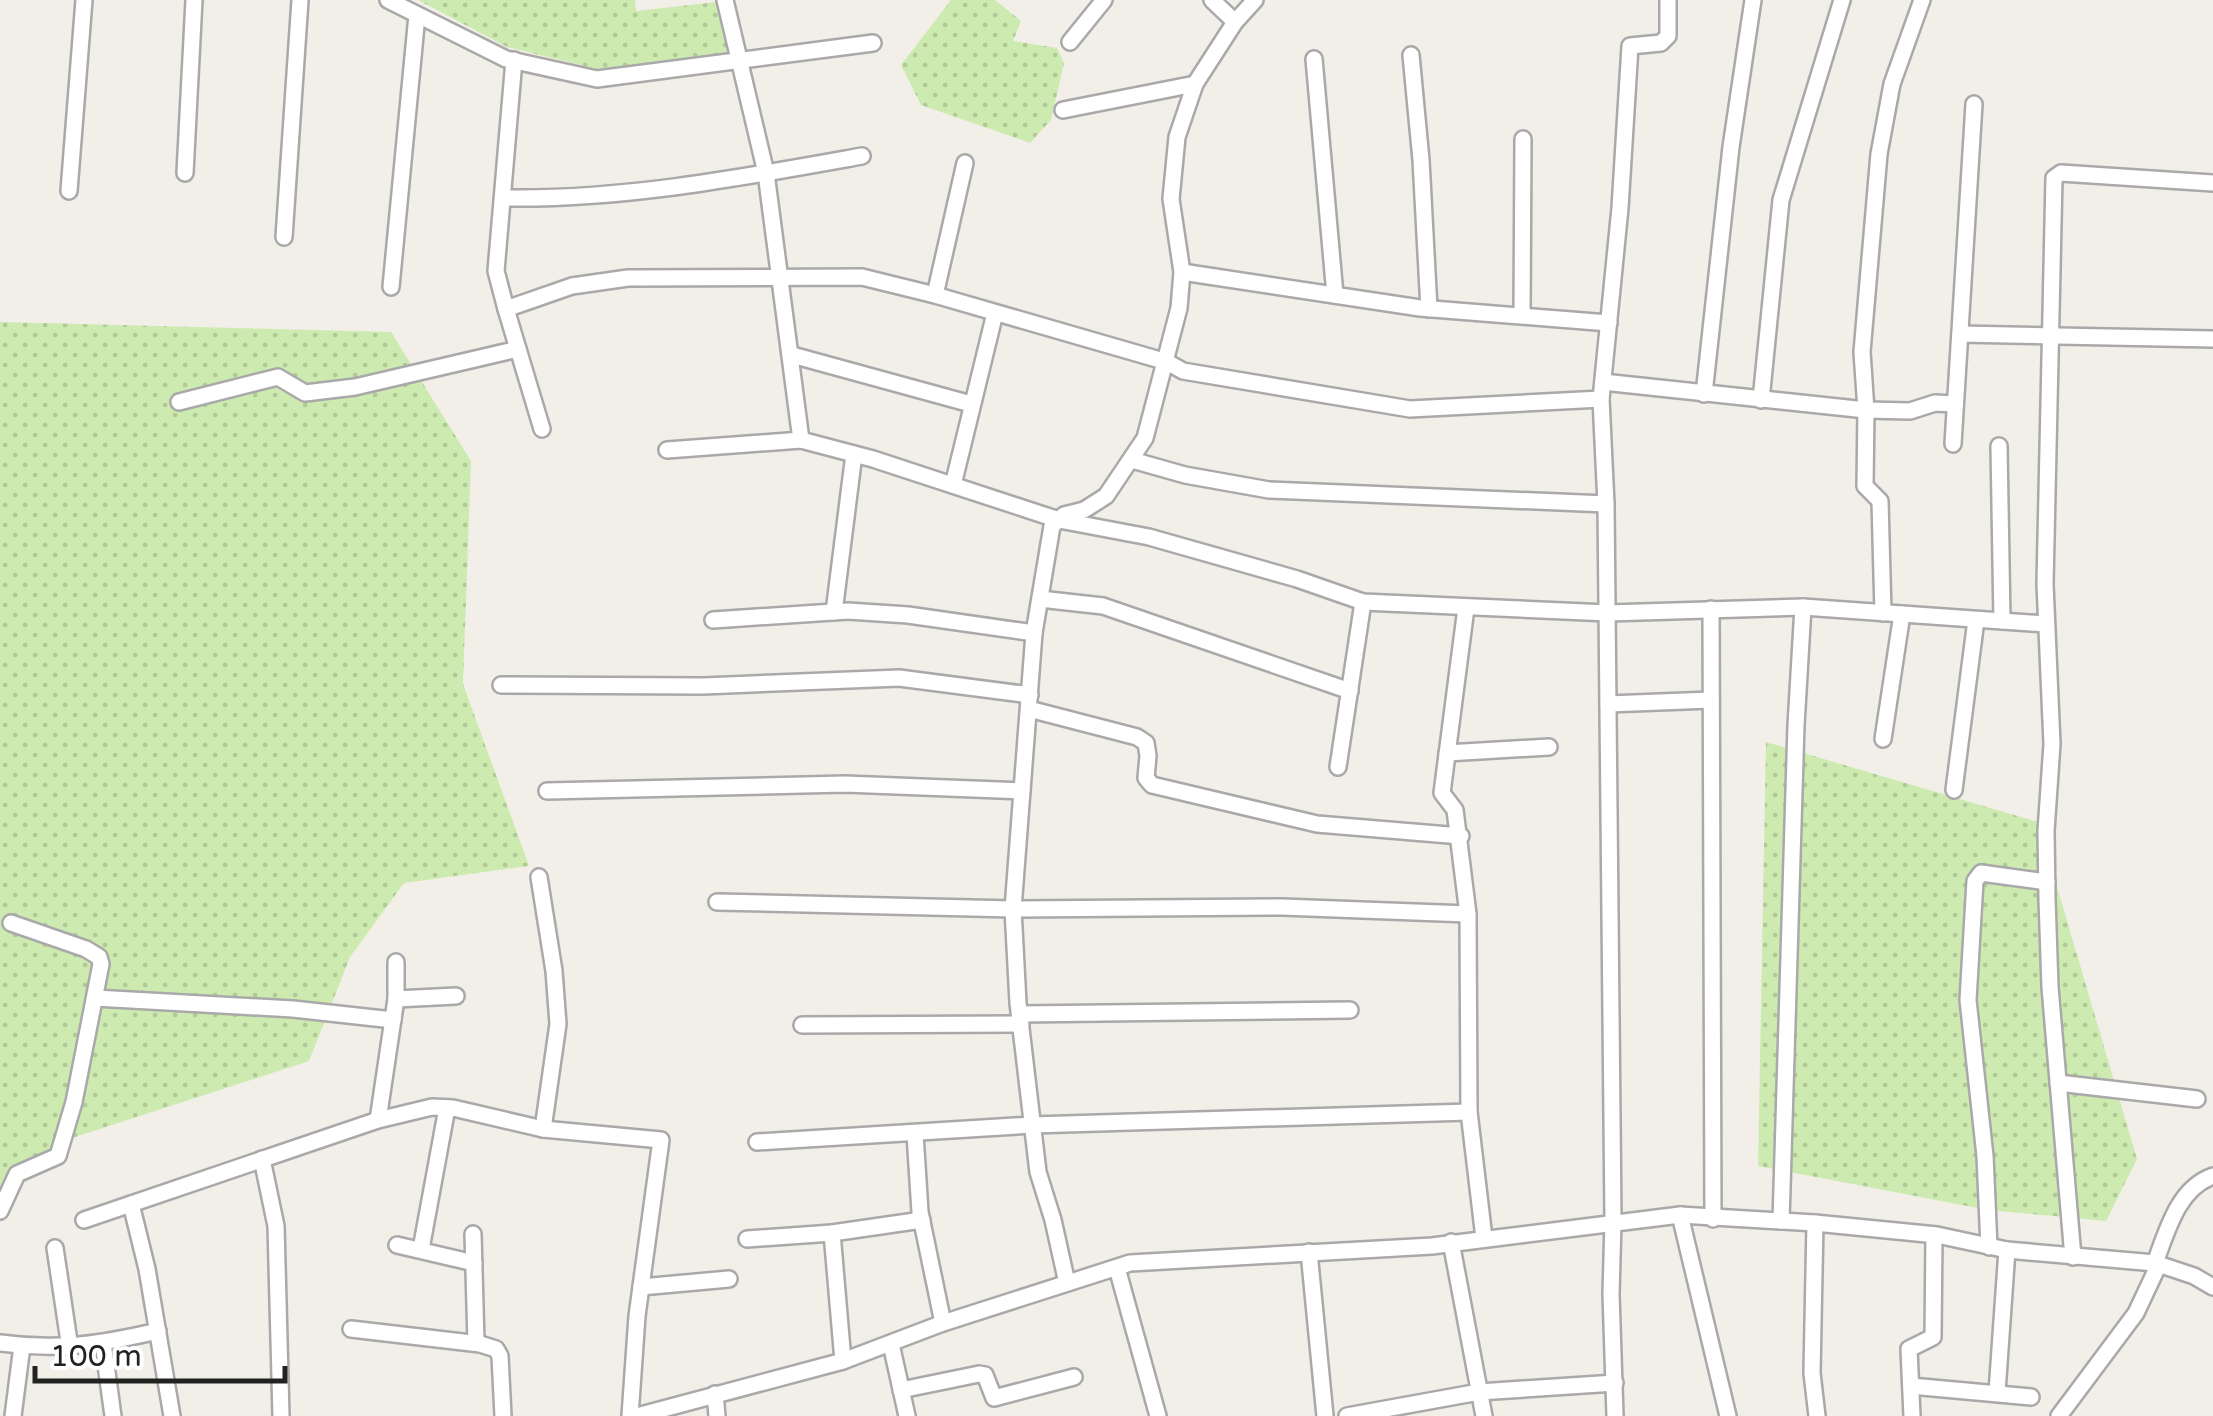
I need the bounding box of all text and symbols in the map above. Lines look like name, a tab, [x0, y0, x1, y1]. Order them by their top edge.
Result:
scale bar	[35, 1321, 285, 1383]
text: 100 m	[50, 1338, 142, 1375]

